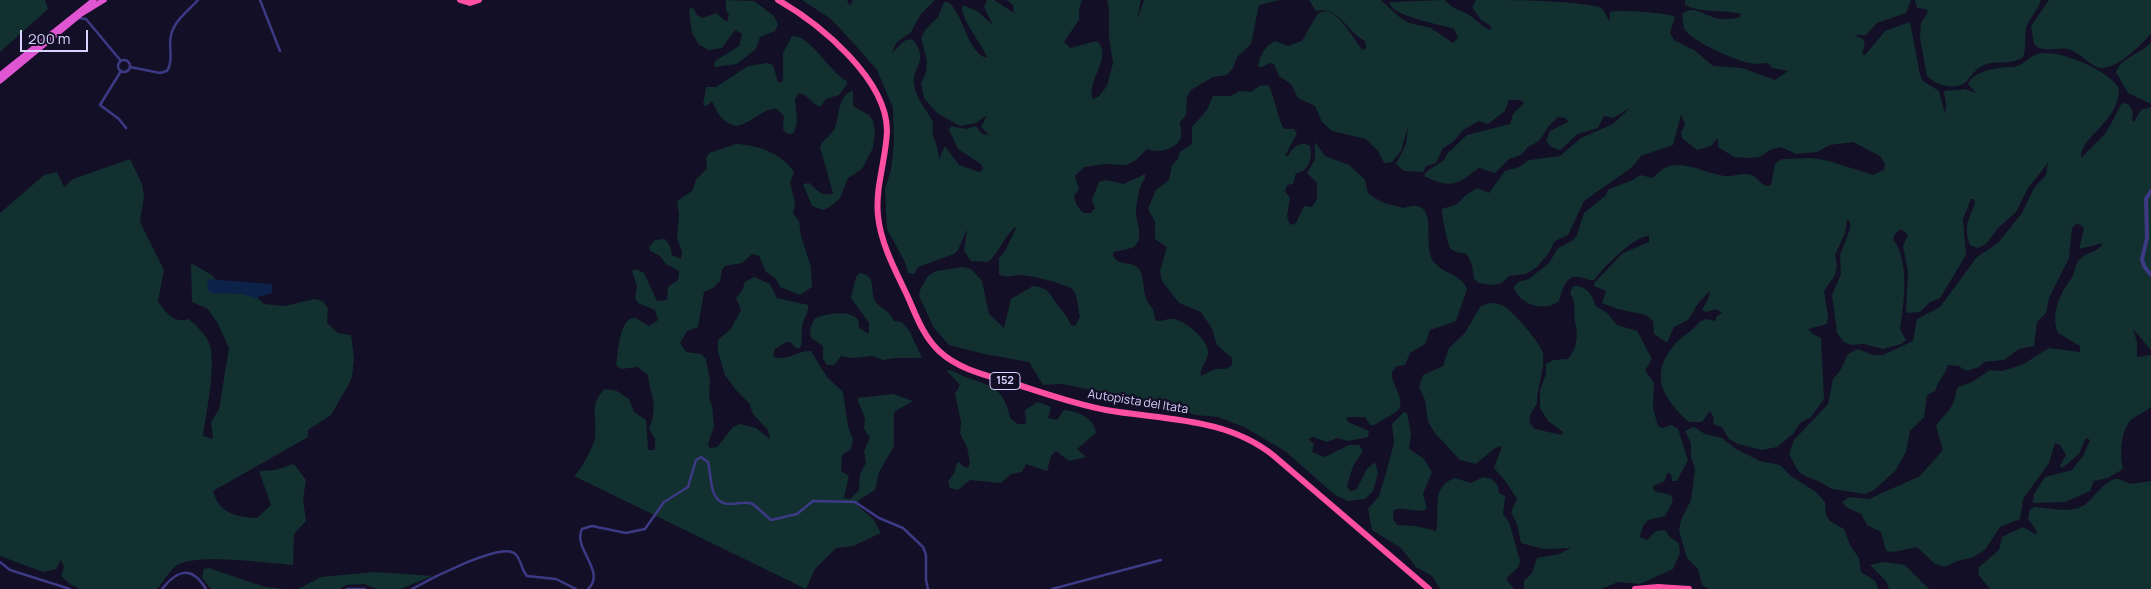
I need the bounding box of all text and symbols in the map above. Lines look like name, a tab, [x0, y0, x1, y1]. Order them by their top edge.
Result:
scale bar	[22, 20, 90, 52]
text: 200 m	[28, 28, 71, 49]
road number: 152	[990, 372, 1020, 390]
street label: Autopista del Itata	[1087, 387, 1189, 417]

